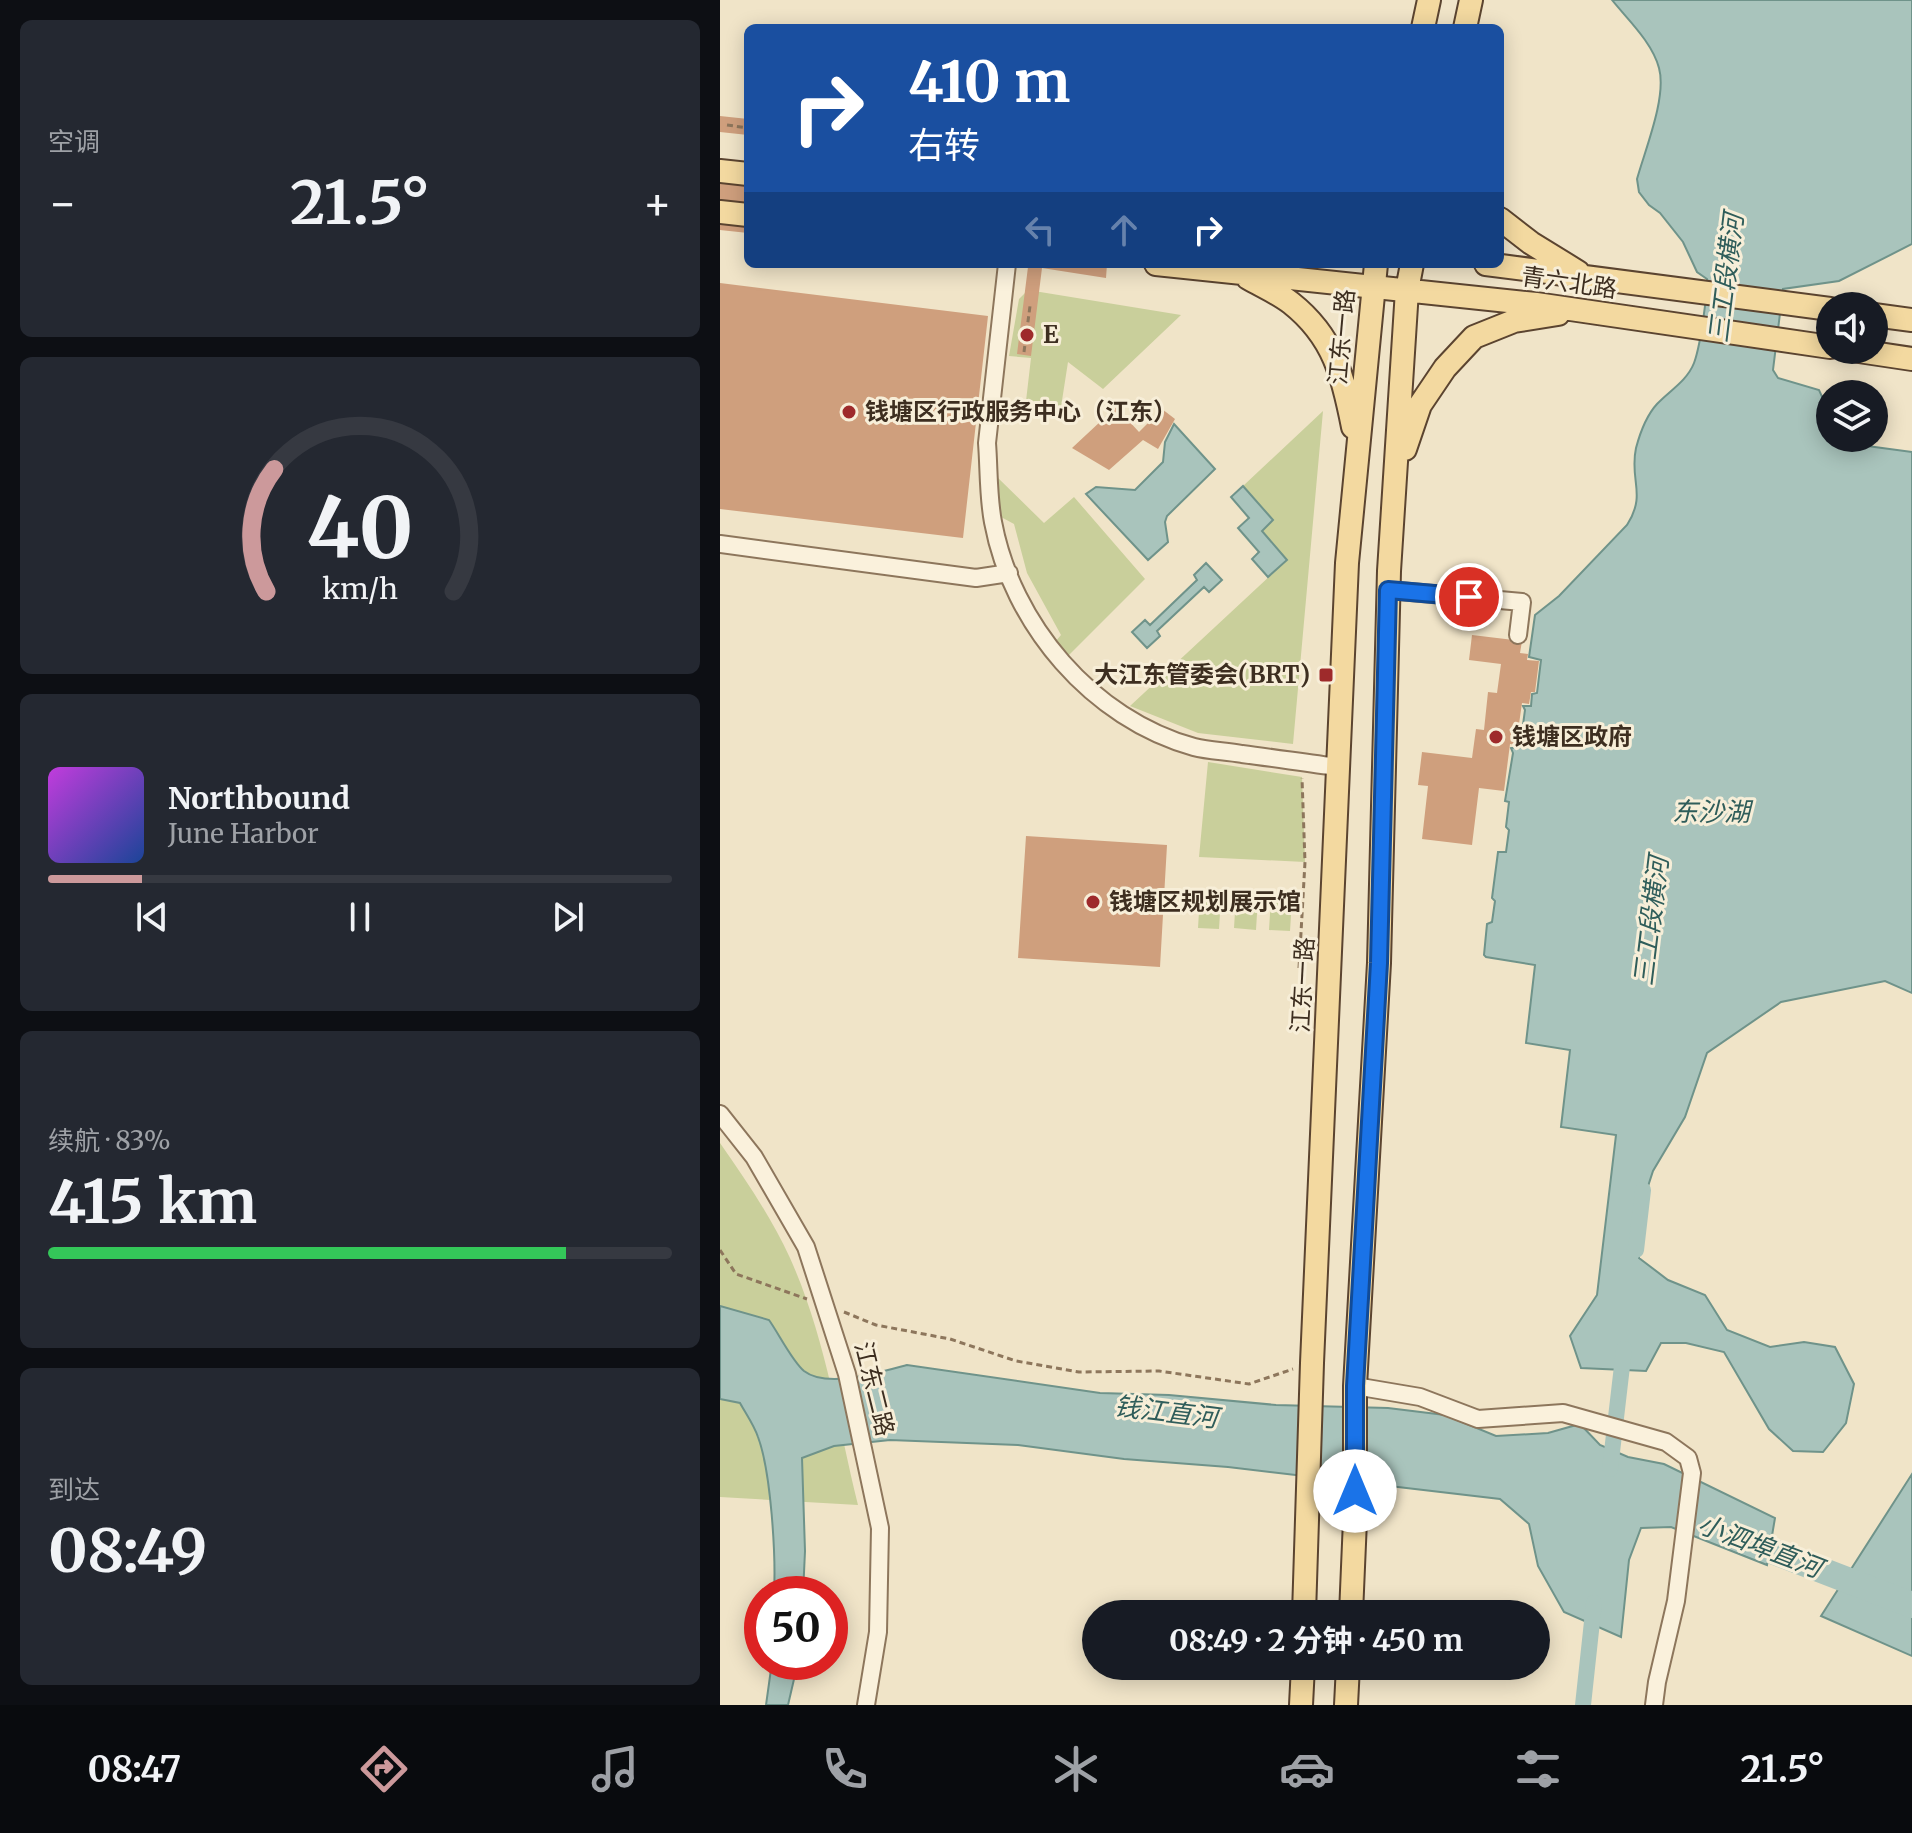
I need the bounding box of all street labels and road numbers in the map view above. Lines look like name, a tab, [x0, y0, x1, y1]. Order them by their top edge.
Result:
street label: 青六北路	[1519, 260, 1619, 305]
street label: 江东一路	[1322, 288, 1361, 386]
street label: 江东一路	[1285, 936, 1320, 1034]
street label: 江东二路	[848, 1339, 901, 1439]

